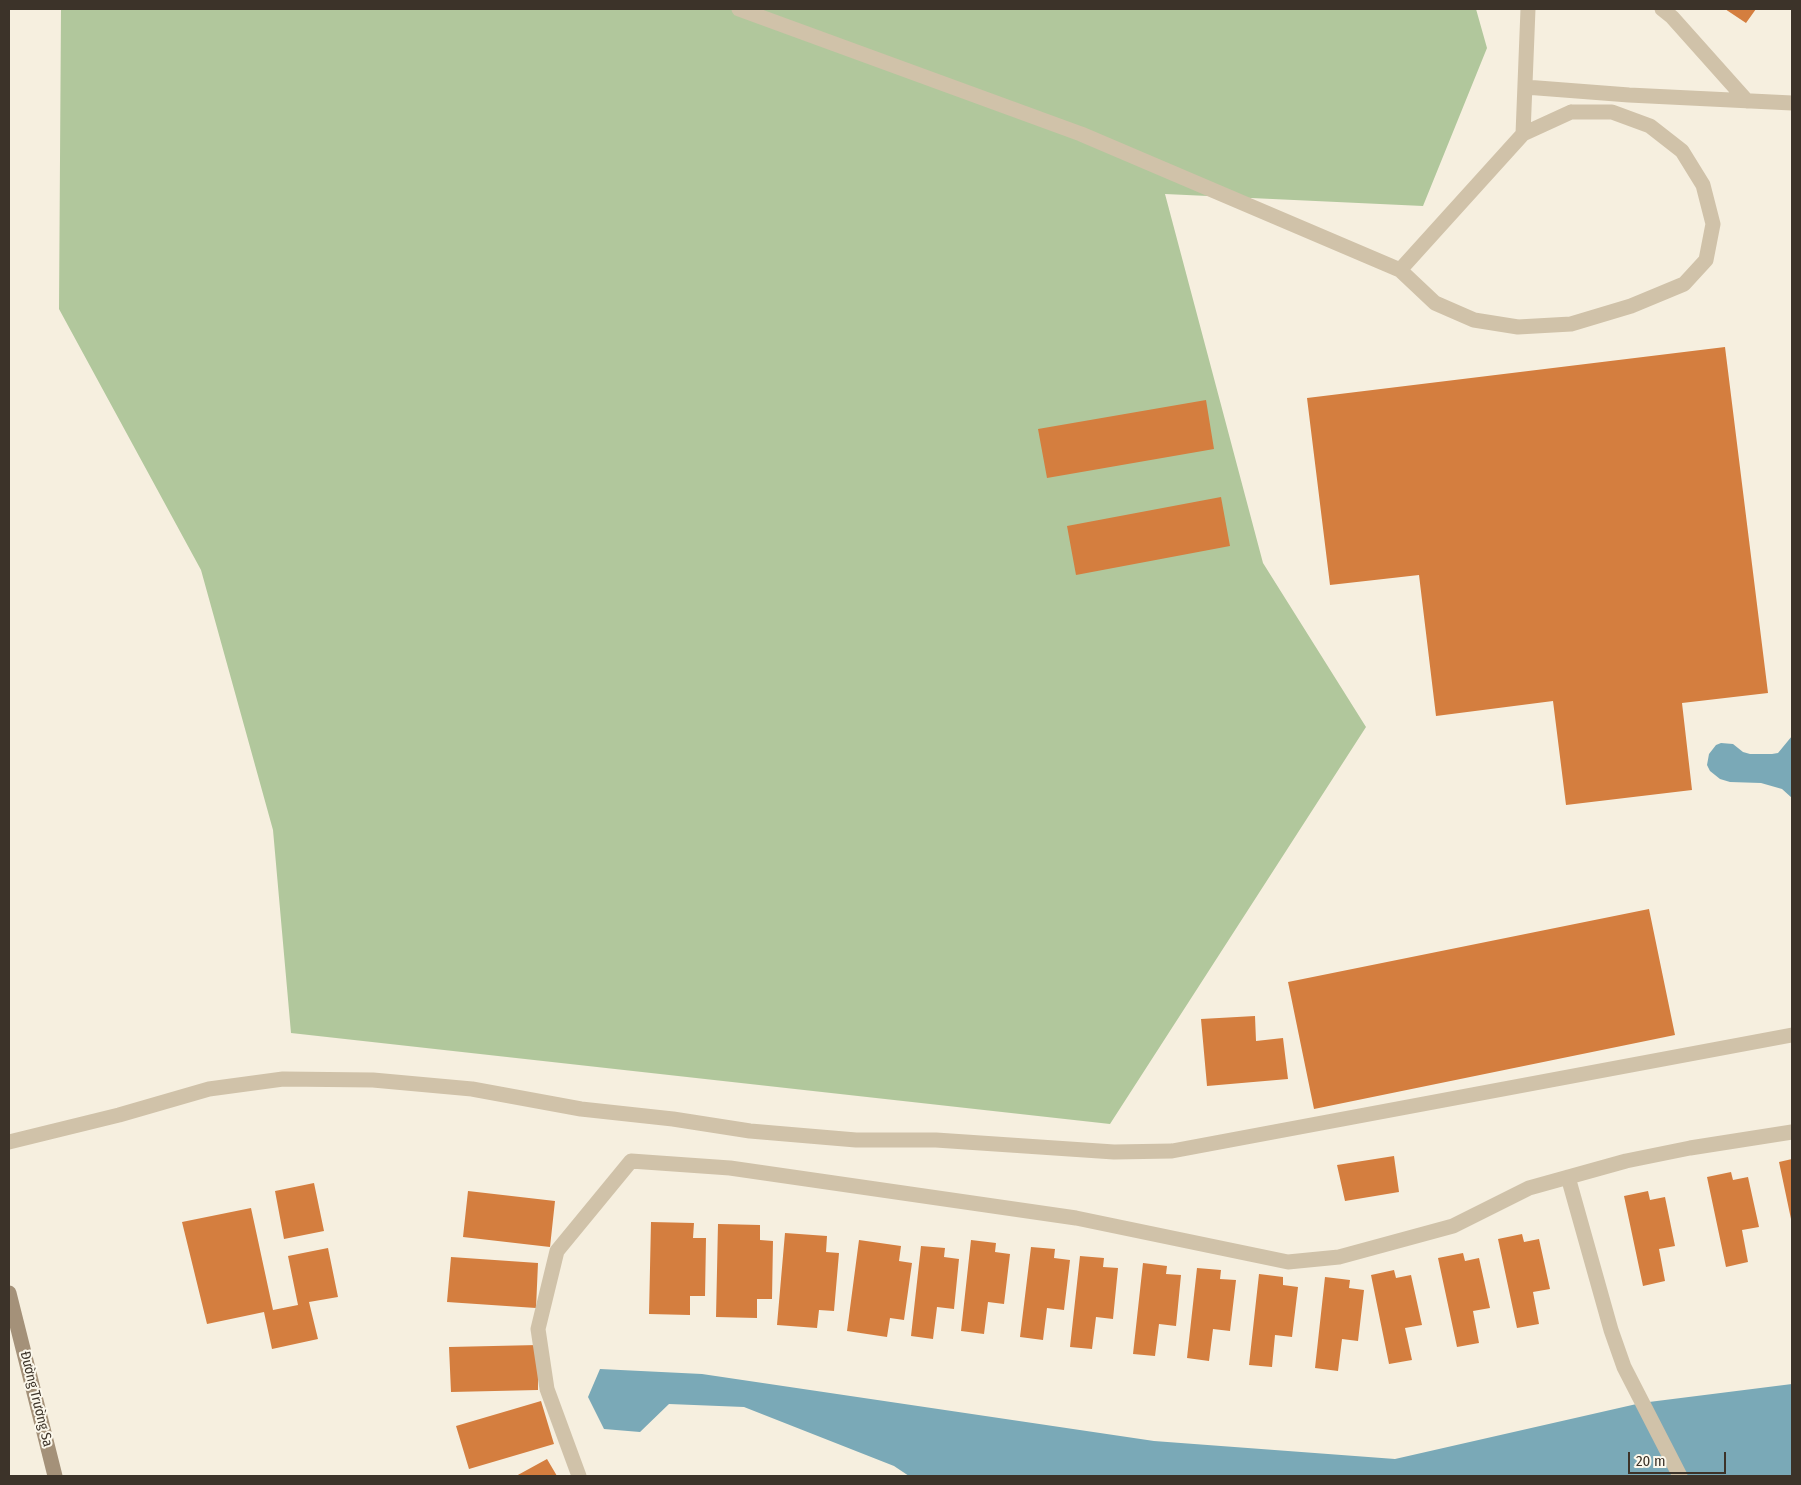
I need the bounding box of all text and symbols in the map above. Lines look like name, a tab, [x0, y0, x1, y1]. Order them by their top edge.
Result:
street label: Đường Trường Sa	[16, 1350, 56, 1448]
scale bar	[1631, 1442, 1728, 1474]
text: 20 m	[1636, 1452, 1666, 1470]

